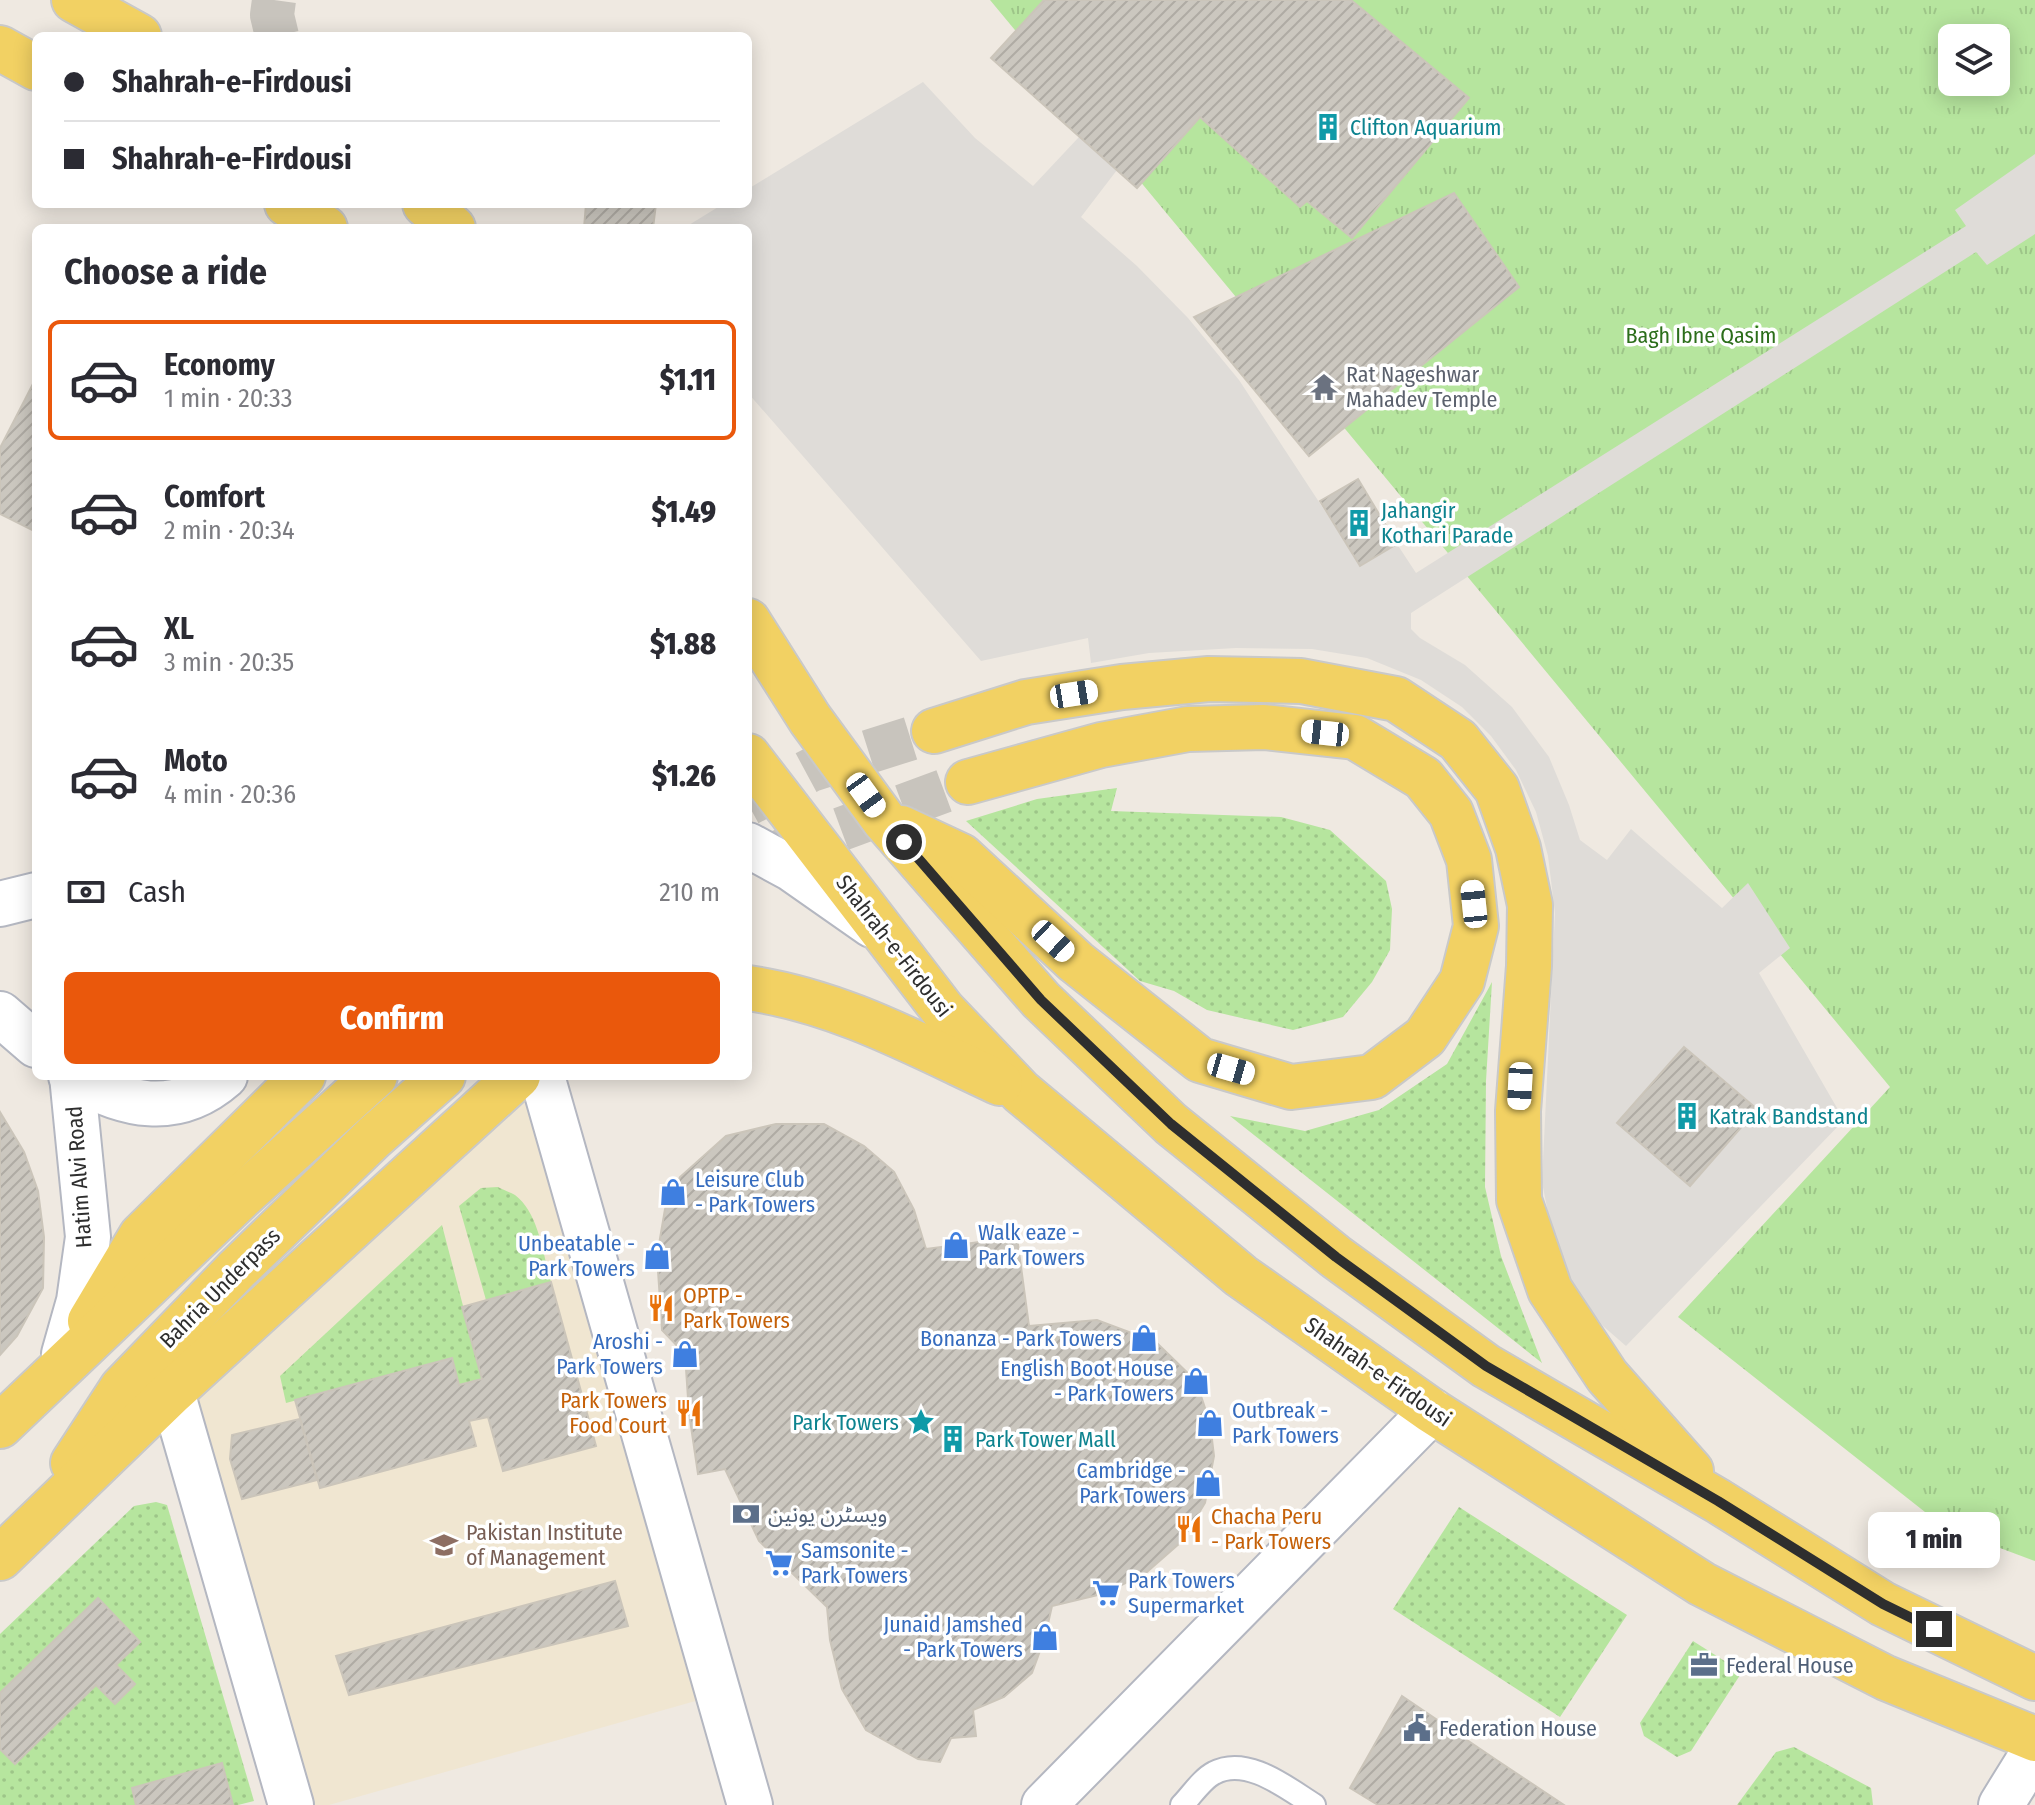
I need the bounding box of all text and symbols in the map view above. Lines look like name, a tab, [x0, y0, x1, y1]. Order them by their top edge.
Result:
map controls	[1938, 24, 2010, 96]
button: layers	[1938, 24, 2010, 96]
text: Shahrah-e-Firdousi	[112, 64, 352, 100]
building icon: Clifton Aquarium	[1313, 112, 1343, 142]
place label: Clifton Aquarium	[1350, 114, 1502, 141]
text: Shahrah-e-Firdousi	[112, 141, 352, 177]
text: Choose a ride	[64, 250, 267, 294]
park label: Bagh Ibne Qasim	[1626, 322, 1776, 349]
icon: car	[68, 344, 140, 416]
text: Economy	[164, 347, 275, 383]
place label: Rat Nageshwar Mahadev Temple	[1346, 361, 1497, 413]
text: $1.11	[660, 362, 716, 398]
temple icon: Rat Nageshwar Mahadev Temple	[1309, 372, 1339, 402]
text: 1 min · 20:33	[164, 383, 292, 414]
icon: car	[68, 476, 140, 548]
text: Comfort	[164, 479, 265, 515]
text: $1.49	[652, 494, 716, 530]
place label: Jahangir Kothari Parade	[1381, 497, 1513, 549]
building icon: Jahangir Kothari Parade	[1344, 508, 1374, 538]
text: 2 min · 20:34	[164, 515, 295, 546]
icon: car	[68, 608, 140, 680]
text: XL	[164, 611, 194, 647]
text: $1.88	[650, 626, 716, 662]
text: 3 min · 20:35	[164, 647, 294, 678]
car	[1048, 678, 1100, 710]
car	[1300, 719, 1350, 747]
icon: car	[68, 740, 140, 812]
text: Moto	[164, 743, 228, 779]
text: $1.26	[652, 758, 716, 794]
car	[842, 769, 890, 821]
text: 4 min · 20:36	[164, 779, 296, 810]
route start	[886, 824, 922, 860]
icon: cash	[64, 870, 108, 914]
street label: Shahrah-e-Firdousi	[830, 870, 958, 1022]
text: Cash	[128, 874, 186, 910]
text: 210 m	[659, 877, 720, 908]
car	[1460, 879, 1488, 929]
car	[1027, 916, 1079, 966]
button: Confirm	[64, 972, 720, 1064]
car	[1205, 1051, 1257, 1087]
car	[1507, 1061, 1533, 1111]
building icon: Katrak Bandstand	[1672, 1101, 1702, 1131]
place label: Katrak Bandstand	[1709, 1103, 1868, 1130]
street label: Hatim Alvi Road	[61, 1105, 97, 1249]
place label: Leisure Club - Park Towers	[695, 1166, 815, 1218]
shop icon: Leisure Club - Park Towers	[658, 1177, 688, 1207]
place label: Walk eaze - Park Towers	[978, 1219, 1085, 1271]
street label: Bahria Underpass	[154, 1222, 286, 1354]
place label: Unbeatable - Park Towers	[518, 1230, 635, 1282]
shop icon: Walk eaze - Park Towers	[941, 1230, 971, 1260]
shop icon: Unbeatable - Park Towers	[642, 1241, 672, 1271]
place label: OPTP - Park Towers	[683, 1282, 790, 1334]
restaurant icon: OPTP - Park Towers	[646, 1293, 676, 1323]
street label: Shahrah-e-Firdousi	[1300, 1311, 1456, 1433]
shop icon: Bonanza - Park Towers	[1129, 1323, 1159, 1353]
place label: Bonanza - Park Towers	[920, 1325, 1122, 1352]
place label: Aroshi - Park Towers	[556, 1328, 663, 1380]
shop icon: Aroshi - Park Towers	[670, 1339, 700, 1369]
place label: English Boot House - Park Towers	[1000, 1355, 1174, 1407]
shop icon: English Boot House - Park Towers	[1181, 1366, 1211, 1396]
place label: Park Towers Food Court	[560, 1387, 668, 1439]
place label: Outbreak - Park Towers	[1232, 1397, 1339, 1449]
restaurant icon: Park Towers Food Court	[674, 1398, 704, 1428]
place icon: Park Towers	[906, 1407, 936, 1437]
shop icon: Outbreak - Park Towers	[1195, 1408, 1225, 1438]
place label: Park Towers	[792, 1409, 899, 1436]
building icon: Park Tower Mall	[938, 1424, 968, 1454]
place label: Park Tower Mall	[975, 1426, 1116, 1453]
place label: Cambridge - Park Towers	[1076, 1457, 1186, 1509]
shop icon: Cambridge - Park Towers	[1193, 1468, 1223, 1498]
bank icon: ویسٹرن یونین	[731, 1499, 761, 1529]
place label: ویسٹرن یونین	[768, 1501, 887, 1528]
place label: Chacha Peru - Park Towers	[1211, 1503, 1331, 1555]
callout: 1 min	[1868, 1513, 2000, 1569]
restaurant icon: Chacha Peru - Park Towers	[1174, 1514, 1204, 1544]
place label: Pakistan Institute of Management	[466, 1519, 623, 1571]
text: 1 min	[1906, 1524, 1962, 1555]
school or university icon: Pakistan Institute of Management	[429, 1530, 459, 1560]
place label: Samsonite - Park Towers	[801, 1537, 909, 1589]
supermarket icon: Samsonite - Park Towers	[764, 1548, 794, 1578]
place label: Park Towers Supermarket	[1128, 1567, 1245, 1619]
supermarket icon: Park Towers Supermarket	[1091, 1578, 1121, 1608]
place label: Junaid Jamshed - Park Towers	[883, 1611, 1023, 1663]
route end	[1916, 1611, 1952, 1647]
shop icon: Junaid Jamshed - Park Towers	[1030, 1622, 1060, 1652]
office icon: Federal House	[1689, 1650, 1719, 1680]
place label: Federal House	[1726, 1652, 1854, 1679]
public building icon: Federation House	[1402, 1713, 1432, 1743]
place label: Federation House	[1439, 1715, 1597, 1742]

